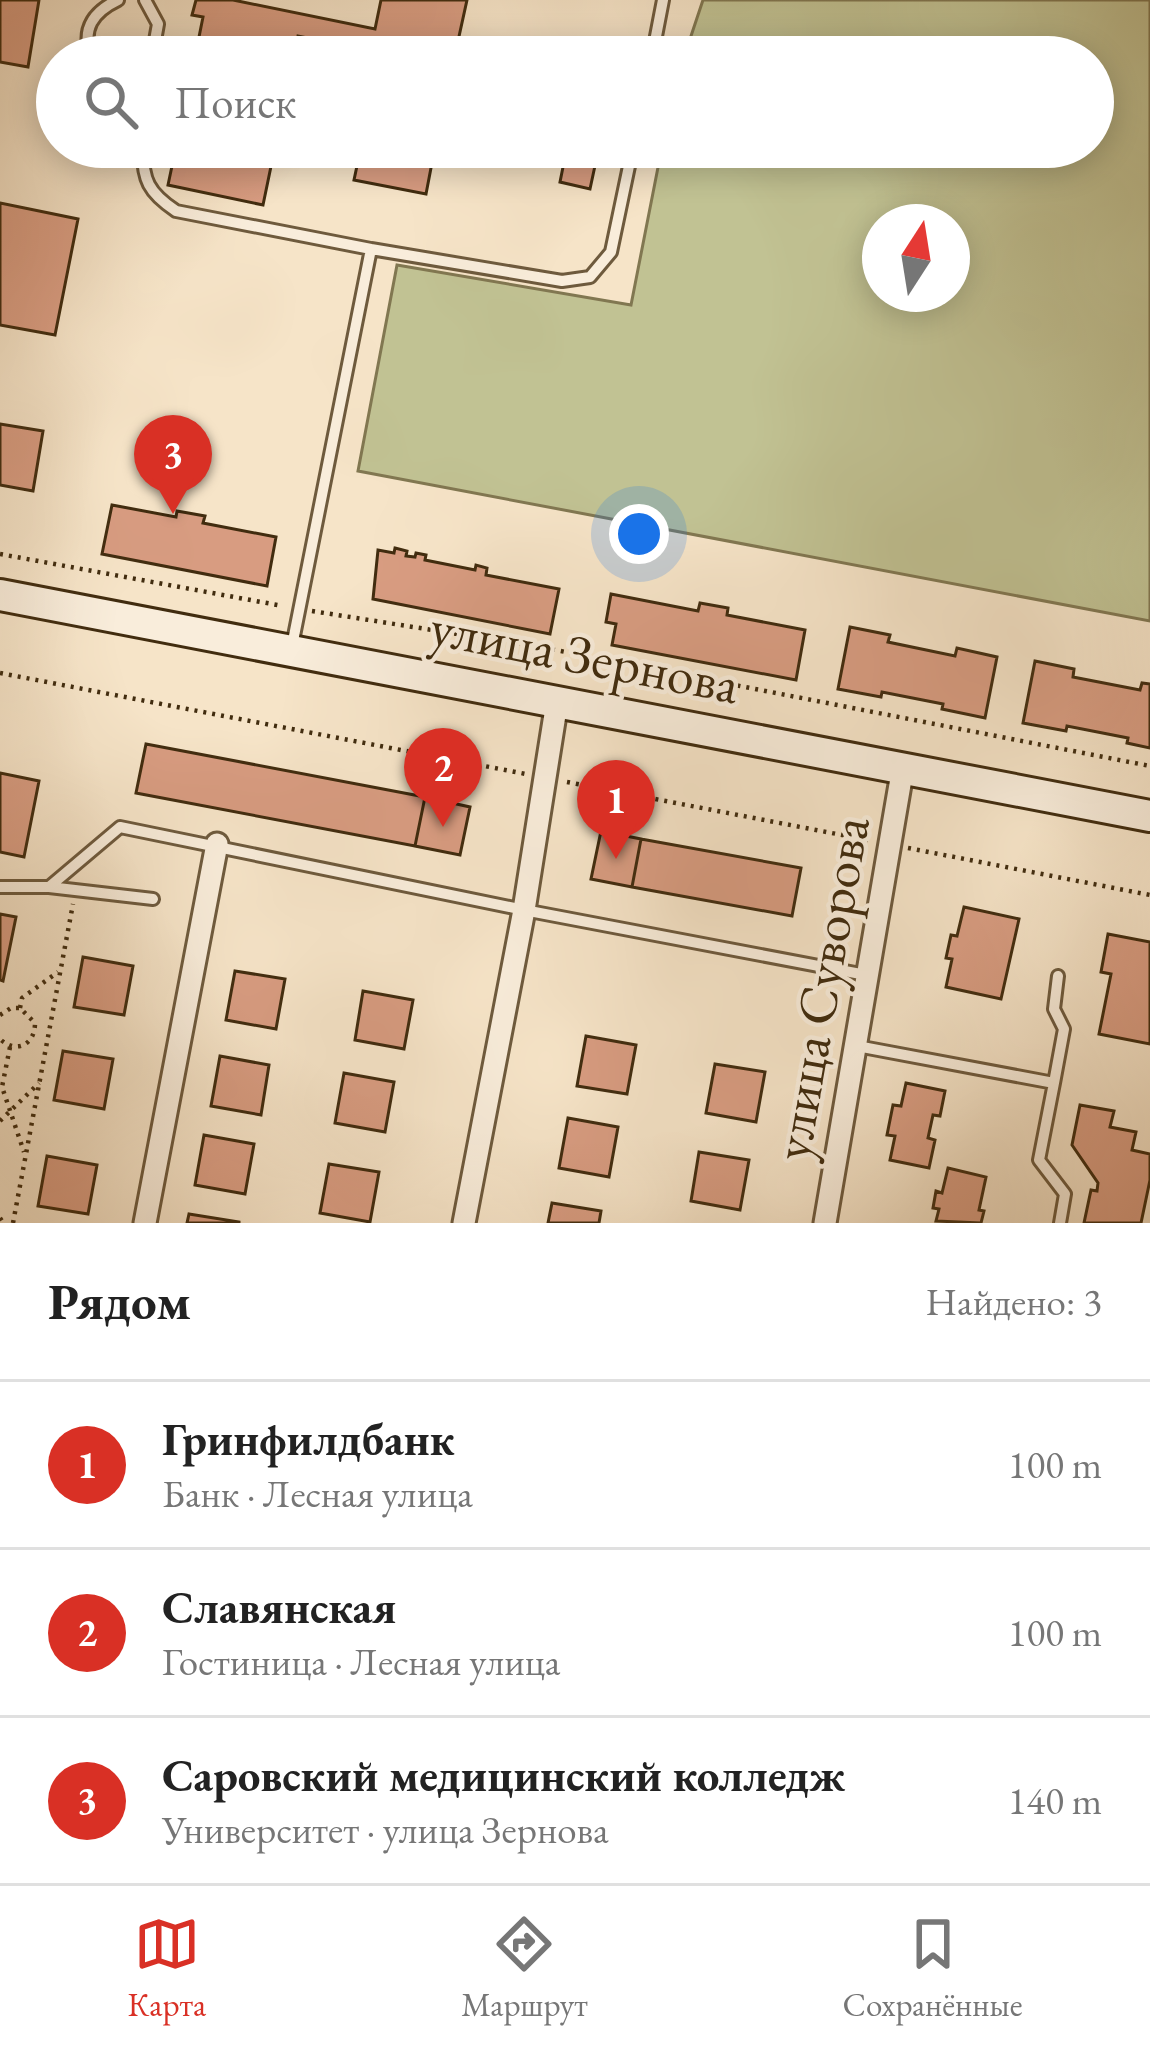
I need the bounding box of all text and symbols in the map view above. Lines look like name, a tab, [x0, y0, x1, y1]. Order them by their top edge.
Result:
search box	[36, 36, 1114, 168]
icon: search	[78, 69, 144, 135]
text: Поиск	[174, 73, 296, 131]
north arrow	[862, 204, 970, 312]
pin: 3	[134, 415, 212, 514]
your location	[609, 504, 669, 564]
street label: улица Зернова	[425, 591, 746, 719]
pin: 2	[404, 728, 482, 827]
pin: 1	[577, 760, 655, 859]
street label: улица Суворова	[755, 810, 885, 1165]
text: Рядом	[48, 1268, 191, 1334]
text: Найдено: 3	[925, 1276, 1102, 1327]
text: Гринфилдбанк	[162, 1410, 455, 1468]
text: 1	[77, 1439, 97, 1490]
text: 100 m	[1008, 1439, 1102, 1490]
text: Банк · Лесная улица	[162, 1468, 473, 1519]
text: Славянская	[162, 1578, 396, 1636]
text: 2	[77, 1607, 97, 1658]
text: 100 m	[1008, 1607, 1102, 1658]
text: Гостиница · Лесная улица	[162, 1636, 560, 1687]
text: Саровский медицинский колледж	[162, 1746, 845, 1804]
text: 3	[77, 1775, 97, 1826]
text: 140 m	[1008, 1775, 1102, 1826]
text: Университет · улица Зернова	[162, 1804, 609, 1855]
tab: Карта	[127, 1911, 206, 2026]
tab: Маршрут	[461, 1911, 588, 2026]
tab: Сохранённые	[843, 1911, 1023, 2026]

